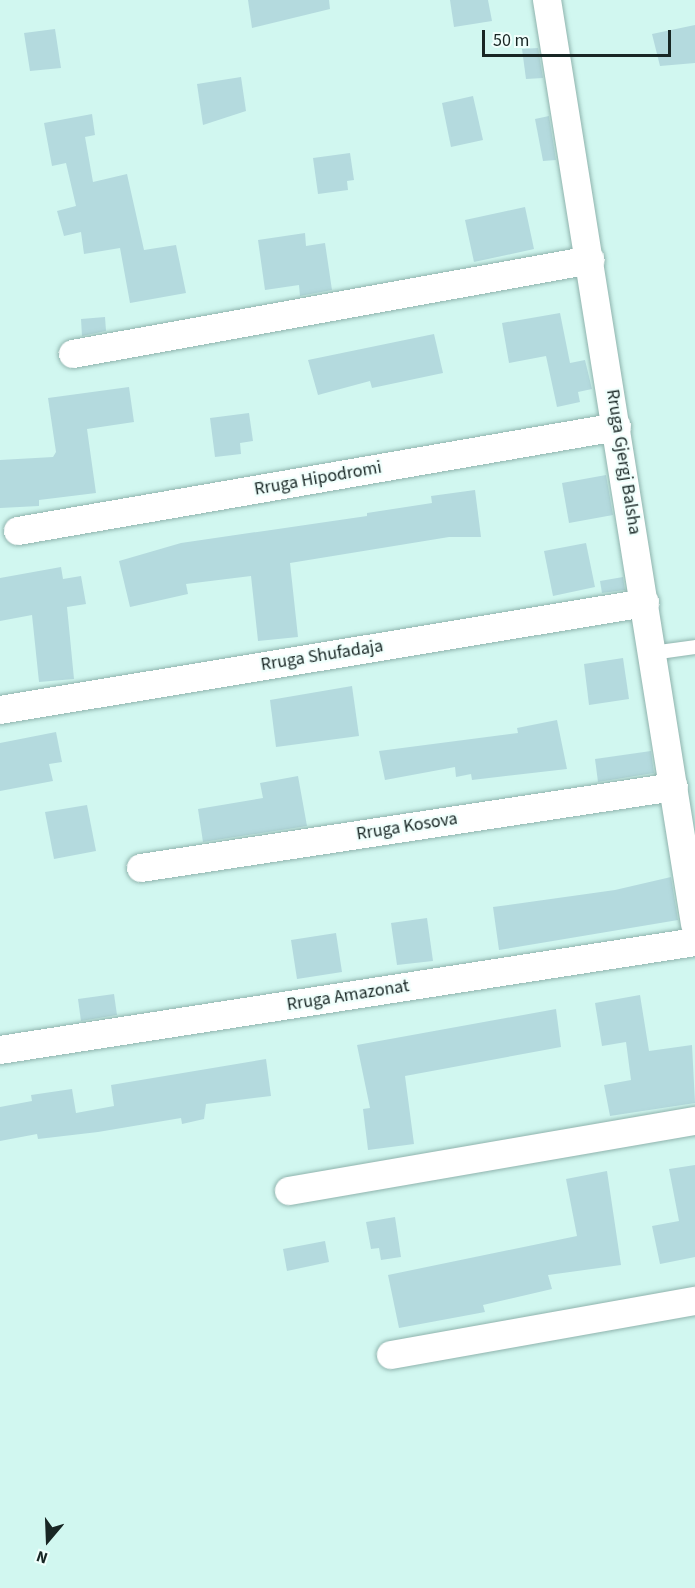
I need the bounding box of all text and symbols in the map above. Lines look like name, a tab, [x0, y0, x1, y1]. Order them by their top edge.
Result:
scale bar	[485, 18, 674, 56]
text: 50 m	[493, 28, 529, 53]
street label: Rruga Gjergj Balsha	[601, 388, 645, 536]
street label: Rruga Hipodromi	[253, 457, 383, 501]
street label: Rruga Shufadaja	[259, 636, 385, 676]
street label: Rruga Kosova	[355, 808, 459, 846]
street label: Rruga Amazonat	[285, 976, 411, 1016]
north arrow	[18, 1510, 78, 1570]
text: N	[34, 1545, 51, 1569]

